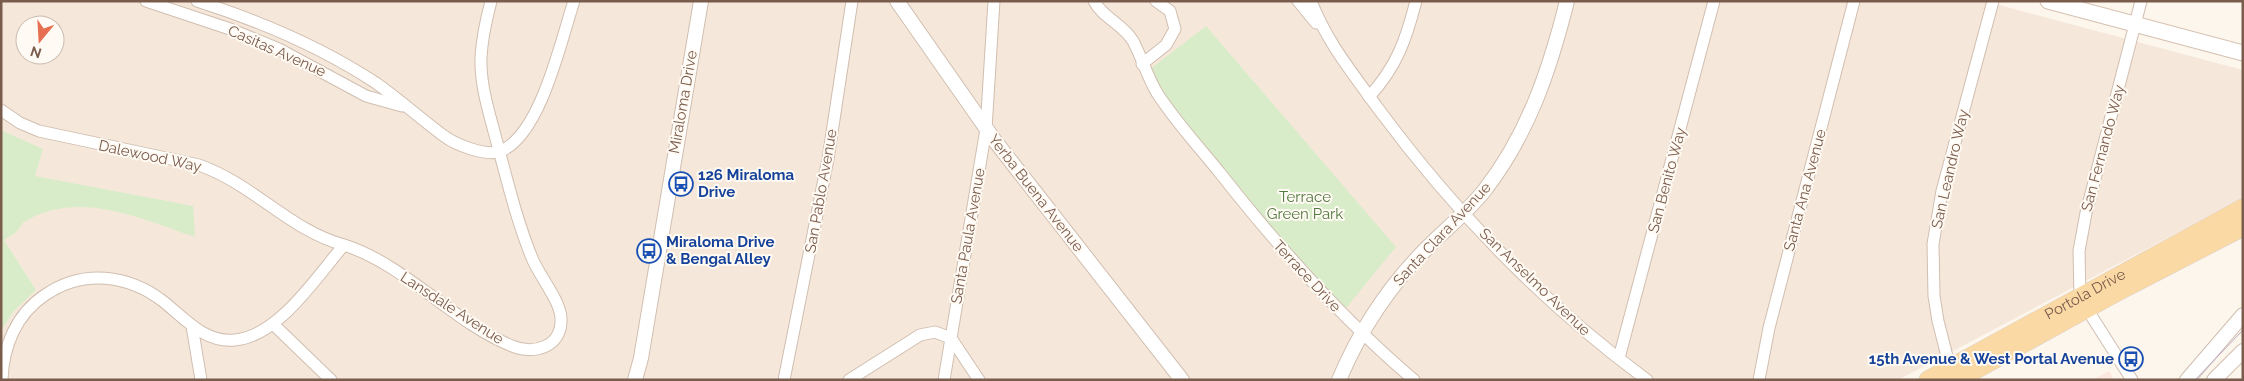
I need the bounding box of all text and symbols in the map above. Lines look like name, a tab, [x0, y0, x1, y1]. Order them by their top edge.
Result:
north arrow	[15, 15, 65, 65]
street label: Casitas Avenue	[225, 21, 329, 81]
text: N	[28, 43, 44, 62]
street label: Miraloma Drive	[665, 49, 701, 155]
street label: San Fernando Way	[2077, 83, 2129, 213]
street label: San Leandro Way	[1928, 108, 1972, 230]
street label: San Benito Way	[1644, 125, 1690, 235]
street label: San Pablo Avenue	[801, 127, 841, 254]
street label: Santa Ana Avenue	[1780, 127, 1830, 253]
street label: Yerba Buena Avenue	[984, 131, 1088, 256]
street label: Dalewood Way	[97, 136, 203, 176]
place label: 126 Miraloma Drive	[698, 166, 795, 201]
street label: Santa Paula Avenue	[947, 167, 989, 305]
bus stop icon: 126 Miraloma Drive	[668, 171, 694, 197]
street label: Santa Clara Avenue	[1389, 178, 1495, 289]
park label: Terrace Green Park	[1267, 188, 1343, 223]
street label: San Anselmo Avenue	[1476, 224, 1594, 340]
place label: Miraloma Drive & Bengal Alley	[666, 233, 775, 268]
street label: Terrace Drive	[1269, 236, 1345, 316]
bus stop icon: Miraloma Drive & Bengal Alley	[636, 238, 662, 264]
street label: Portola Drive	[2042, 265, 2129, 323]
street label: Lansdale Avenue	[397, 268, 507, 348]
bus stop icon: 15th Avenue & West Portal Avenue	[2118, 346, 2144, 372]
place label: 15th Avenue & West Portal Avenue	[1869, 350, 2114, 368]

